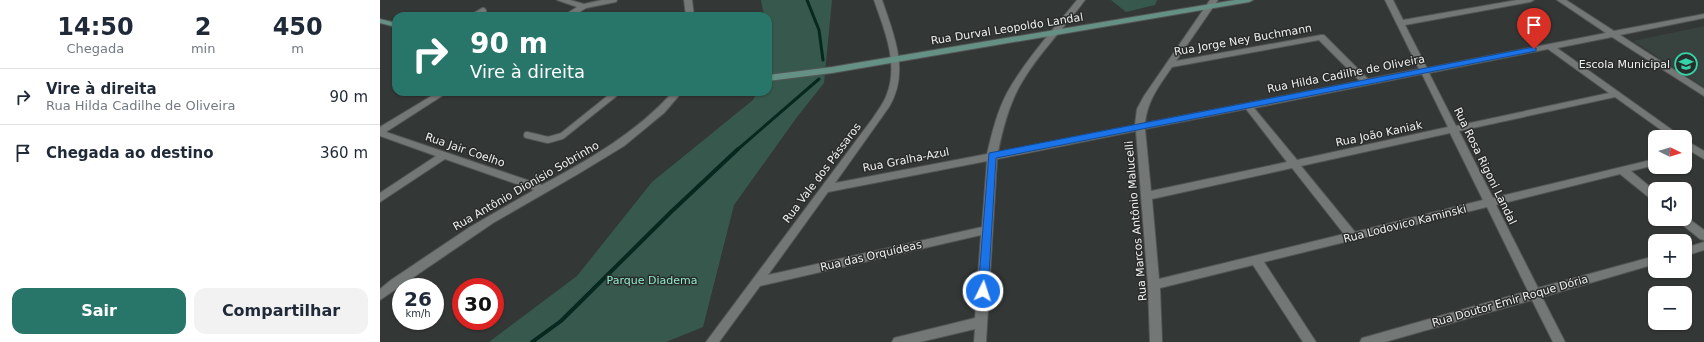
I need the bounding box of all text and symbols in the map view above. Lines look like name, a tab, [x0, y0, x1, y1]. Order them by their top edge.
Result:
pin	[1517, 8, 1551, 49]
street label: Rua Durval Leopoldo Landal	[930, 11, 1084, 47]
text: 14:50	[57, 13, 134, 41]
text: 2	[195, 13, 211, 41]
text: 450	[273, 13, 323, 41]
icon: arrive	[1523, 14, 1545, 36]
street label: Rua Jorge Ney Buchmann	[1173, 21, 1313, 59]
text: 90 m	[470, 27, 548, 60]
icon: right	[404, 28, 456, 80]
text: Chegada	[67, 41, 124, 56]
text: min	[191, 41, 215, 56]
text: m	[291, 41, 304, 56]
school or university icon: Escola Municipal	[1673, 51, 1699, 77]
street label: Rua Hilda Cadilhe de Oliveira	[1266, 52, 1426, 96]
place label: Escola Municipal	[1579, 58, 1670, 71]
text: Vire à direita	[470, 61, 585, 82]
text: Vire à direita	[46, 80, 157, 98]
icon: right	[12, 86, 34, 108]
text: 90 m	[330, 88, 368, 106]
text: Rua Hilda Cadilhe de Oliveira	[46, 98, 235, 113]
street label: Rua Rosa Rigoni Landal	[1451, 105, 1519, 227]
street label: Rua João Kaniak	[1335, 118, 1424, 150]
street label: Rua Vale dos Pássaros	[780, 120, 864, 226]
street label: Rua Jair Coelho	[423, 130, 507, 170]
north arrow	[1648, 130, 1692, 174]
map controls	[1648, 130, 1692, 330]
street label: Rua Antônio Dionísio Sobrinho	[451, 139, 602, 233]
street label: Rua Marcos Antônio Malucelli	[1123, 140, 1149, 302]
icon: arrive	[12, 142, 34, 164]
text: Chegada ao destino	[46, 144, 214, 162]
text: 360 m	[320, 144, 368, 162]
street label: Rua Gralha-Azul	[862, 145, 950, 175]
button: sound	[1648, 182, 1692, 226]
street label: Rua Lodovico Kaminski	[1342, 202, 1468, 246]
button: +	[1648, 234, 1692, 278]
street label: Rua das Orquídeas	[819, 238, 923, 274]
position arrow	[962, 270, 1004, 312]
street label: Rua Doutor Emir Roque Dória	[1430, 272, 1590, 330]
park label: Parque Diadema	[607, 274, 697, 287]
speed limit sign: 30	[452, 278, 504, 330]
button: −	[1648, 286, 1692, 330]
text: 26	[404, 287, 432, 311]
button: Sair	[12, 288, 186, 334]
button: Compartilhar	[194, 288, 368, 334]
text: km/h	[405, 308, 431, 319]

